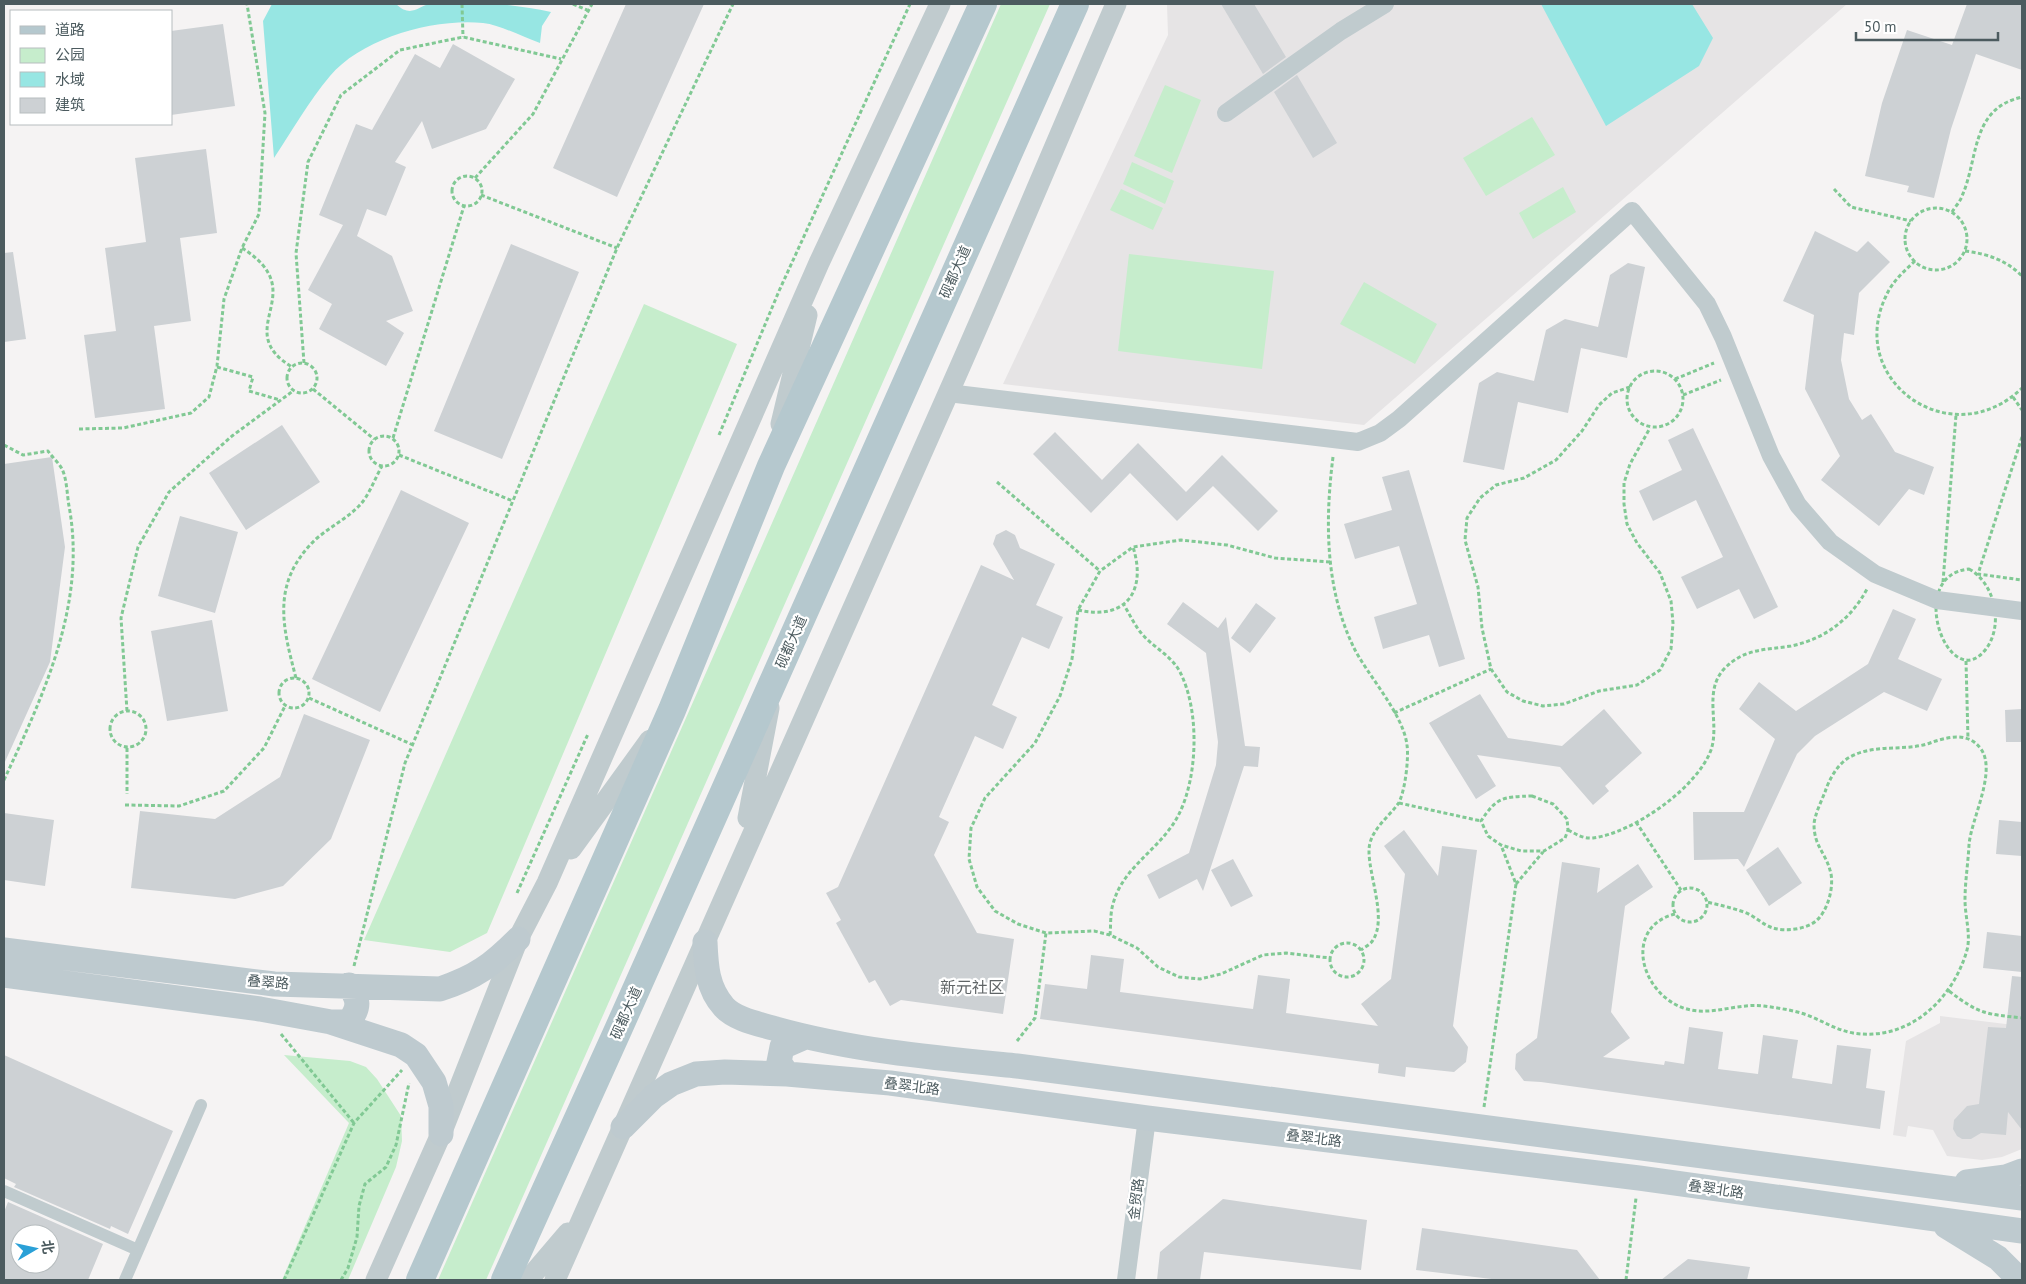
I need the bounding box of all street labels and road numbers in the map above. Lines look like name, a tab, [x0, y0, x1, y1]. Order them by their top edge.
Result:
street label: 砚都大道	[935, 243, 975, 301]
street label: 砚都大道	[771, 613, 811, 671]
street label: 叠翠路	[246, 972, 290, 992]
street label: 砚都大道	[606, 984, 646, 1042]
street label: 叠翠北路	[883, 1074, 941, 1098]
street label: 叠翠北路	[1285, 1126, 1343, 1150]
street label: 叠翠北路	[1687, 1176, 1745, 1202]
street label: 金贸路	[1125, 1177, 1147, 1221]

